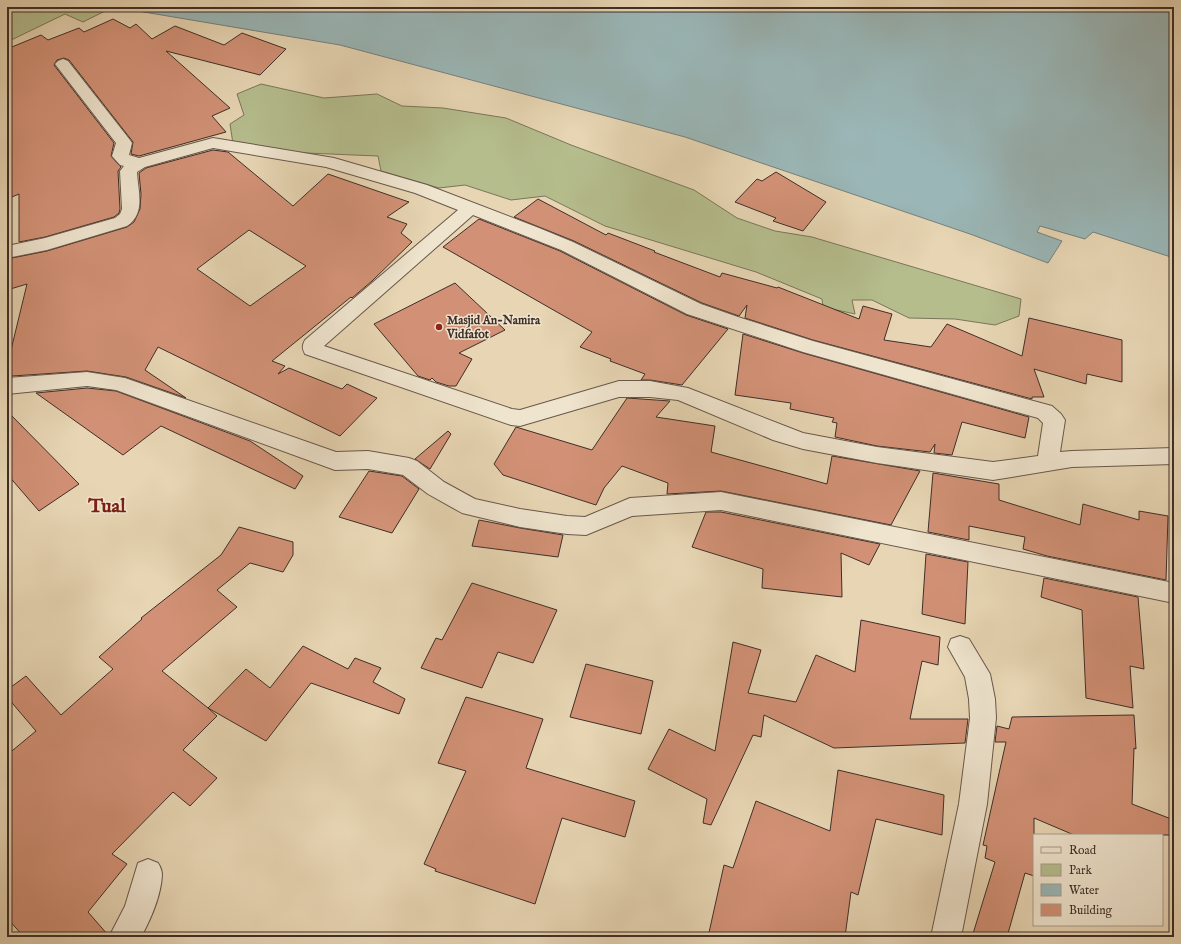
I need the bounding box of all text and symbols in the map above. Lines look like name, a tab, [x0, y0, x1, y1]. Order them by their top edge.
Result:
place label: Masjid An-Namira Vidfafot	[446, 313, 541, 342]
marker: Masjid An-Namira Vidfafot	[434, 322, 444, 332]
district label: Tual	[87, 494, 126, 519]
legend	[1033, 834, 1163, 926]
text: Road	[1069, 843, 1097, 858]
text: Park	[1069, 863, 1092, 878]
text: Water	[1069, 883, 1100, 898]
text: Building	[1069, 903, 1113, 918]

